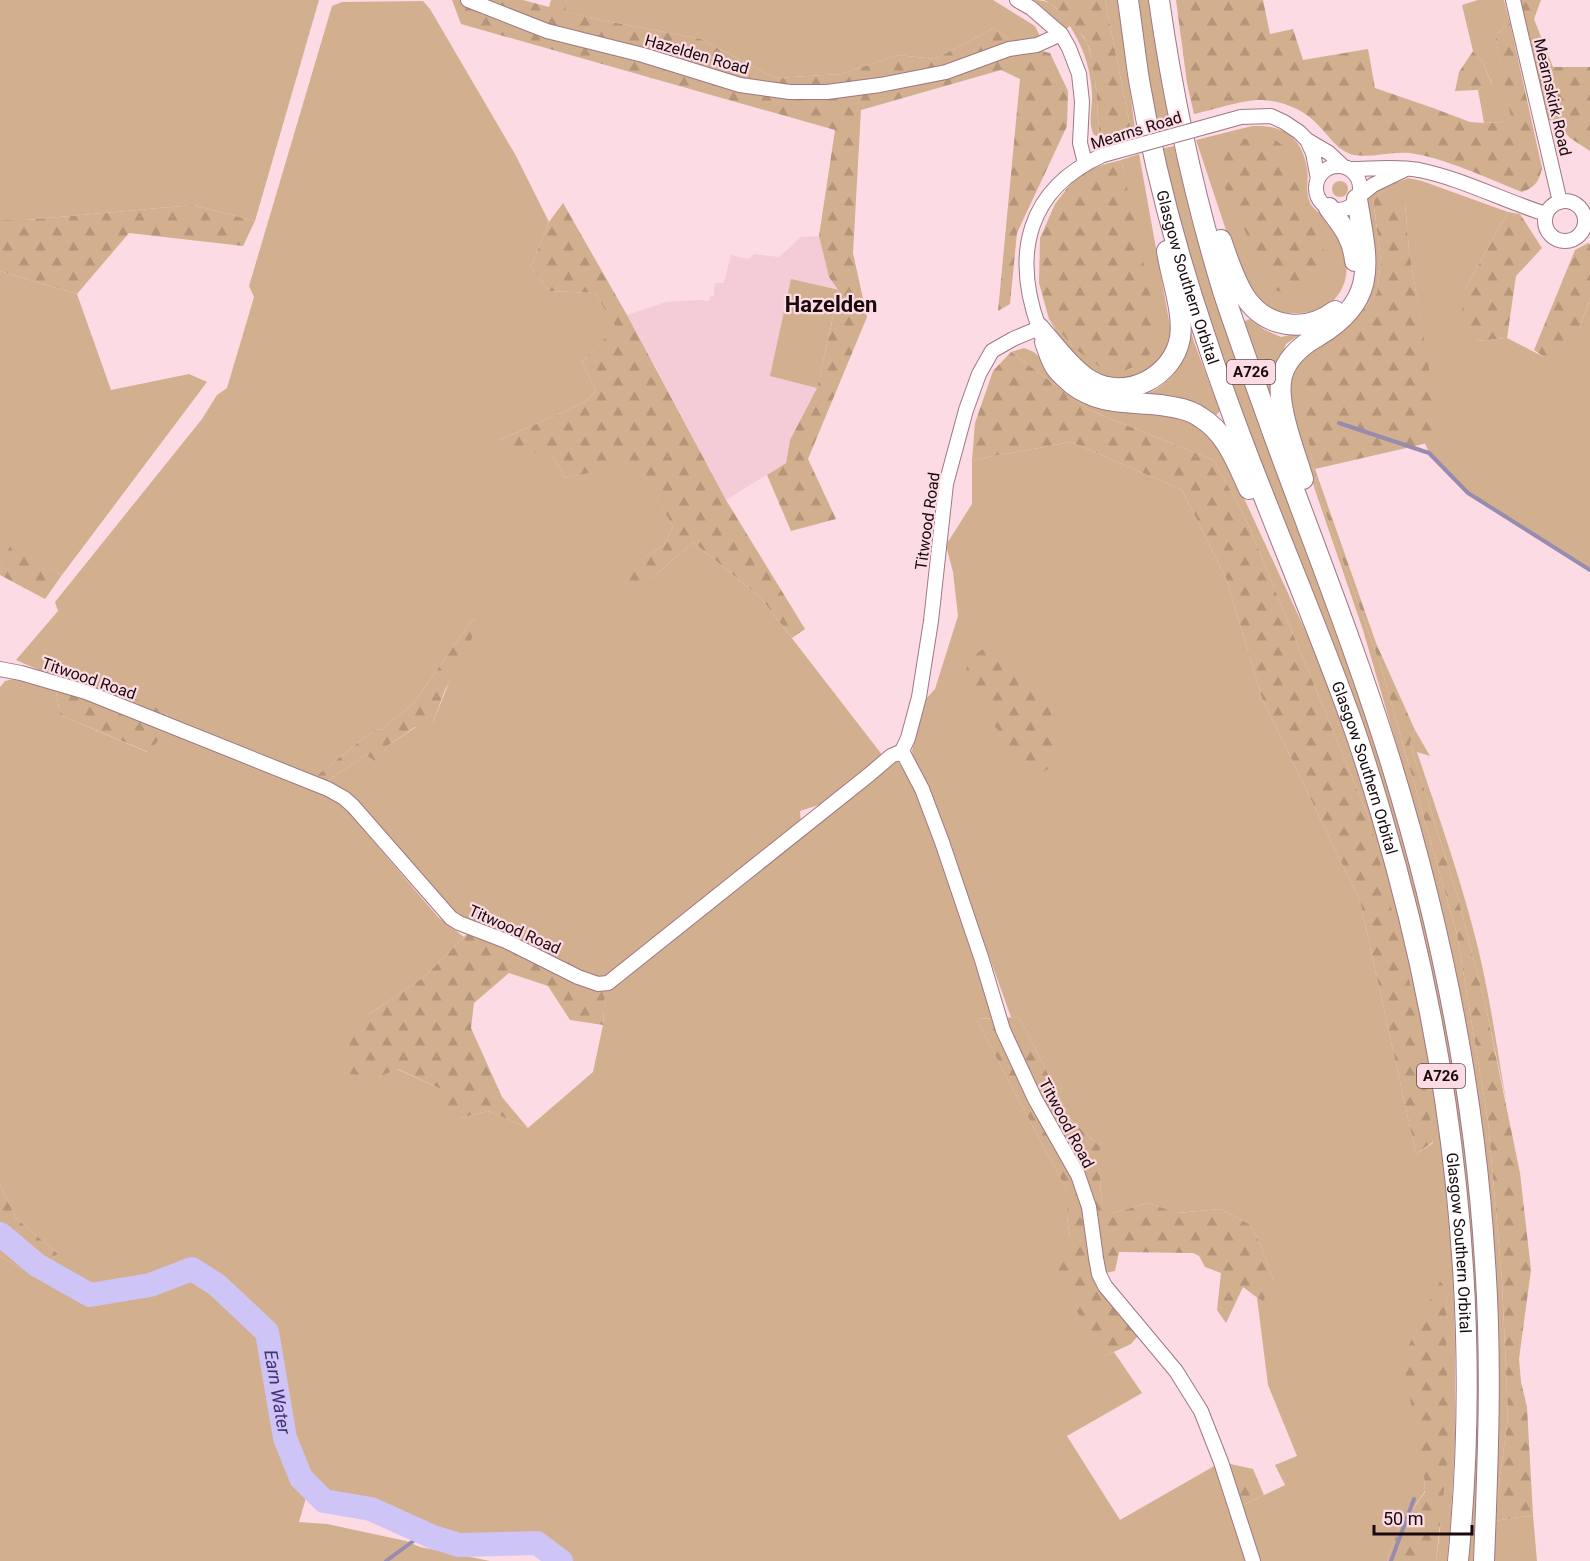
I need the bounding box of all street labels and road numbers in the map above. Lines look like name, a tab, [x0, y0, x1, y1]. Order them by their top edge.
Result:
street label: Hazelden Road	[643, 31, 751, 78]
street label: Mearnskirk Road	[1530, 37, 1575, 158]
street label: Mearns Road	[1088, 108, 1184, 153]
street label: Glasgow Southern Orbital	[1152, 188, 1223, 367]
road number: A726	[1227, 360, 1275, 384]
street label: Titwood Road	[911, 471, 944, 571]
street label: Titwood Road	[39, 653, 139, 704]
street label: Glasgow Southern Orbital	[1328, 678, 1401, 857]
street label: Titwood Road	[466, 901, 564, 958]
road number: A726	[1417, 1064, 1465, 1088]
street label: Titwood Road	[1035, 1075, 1098, 1171]
street label: Glasgow Southern Orbital	[1442, 1152, 1475, 1334]

